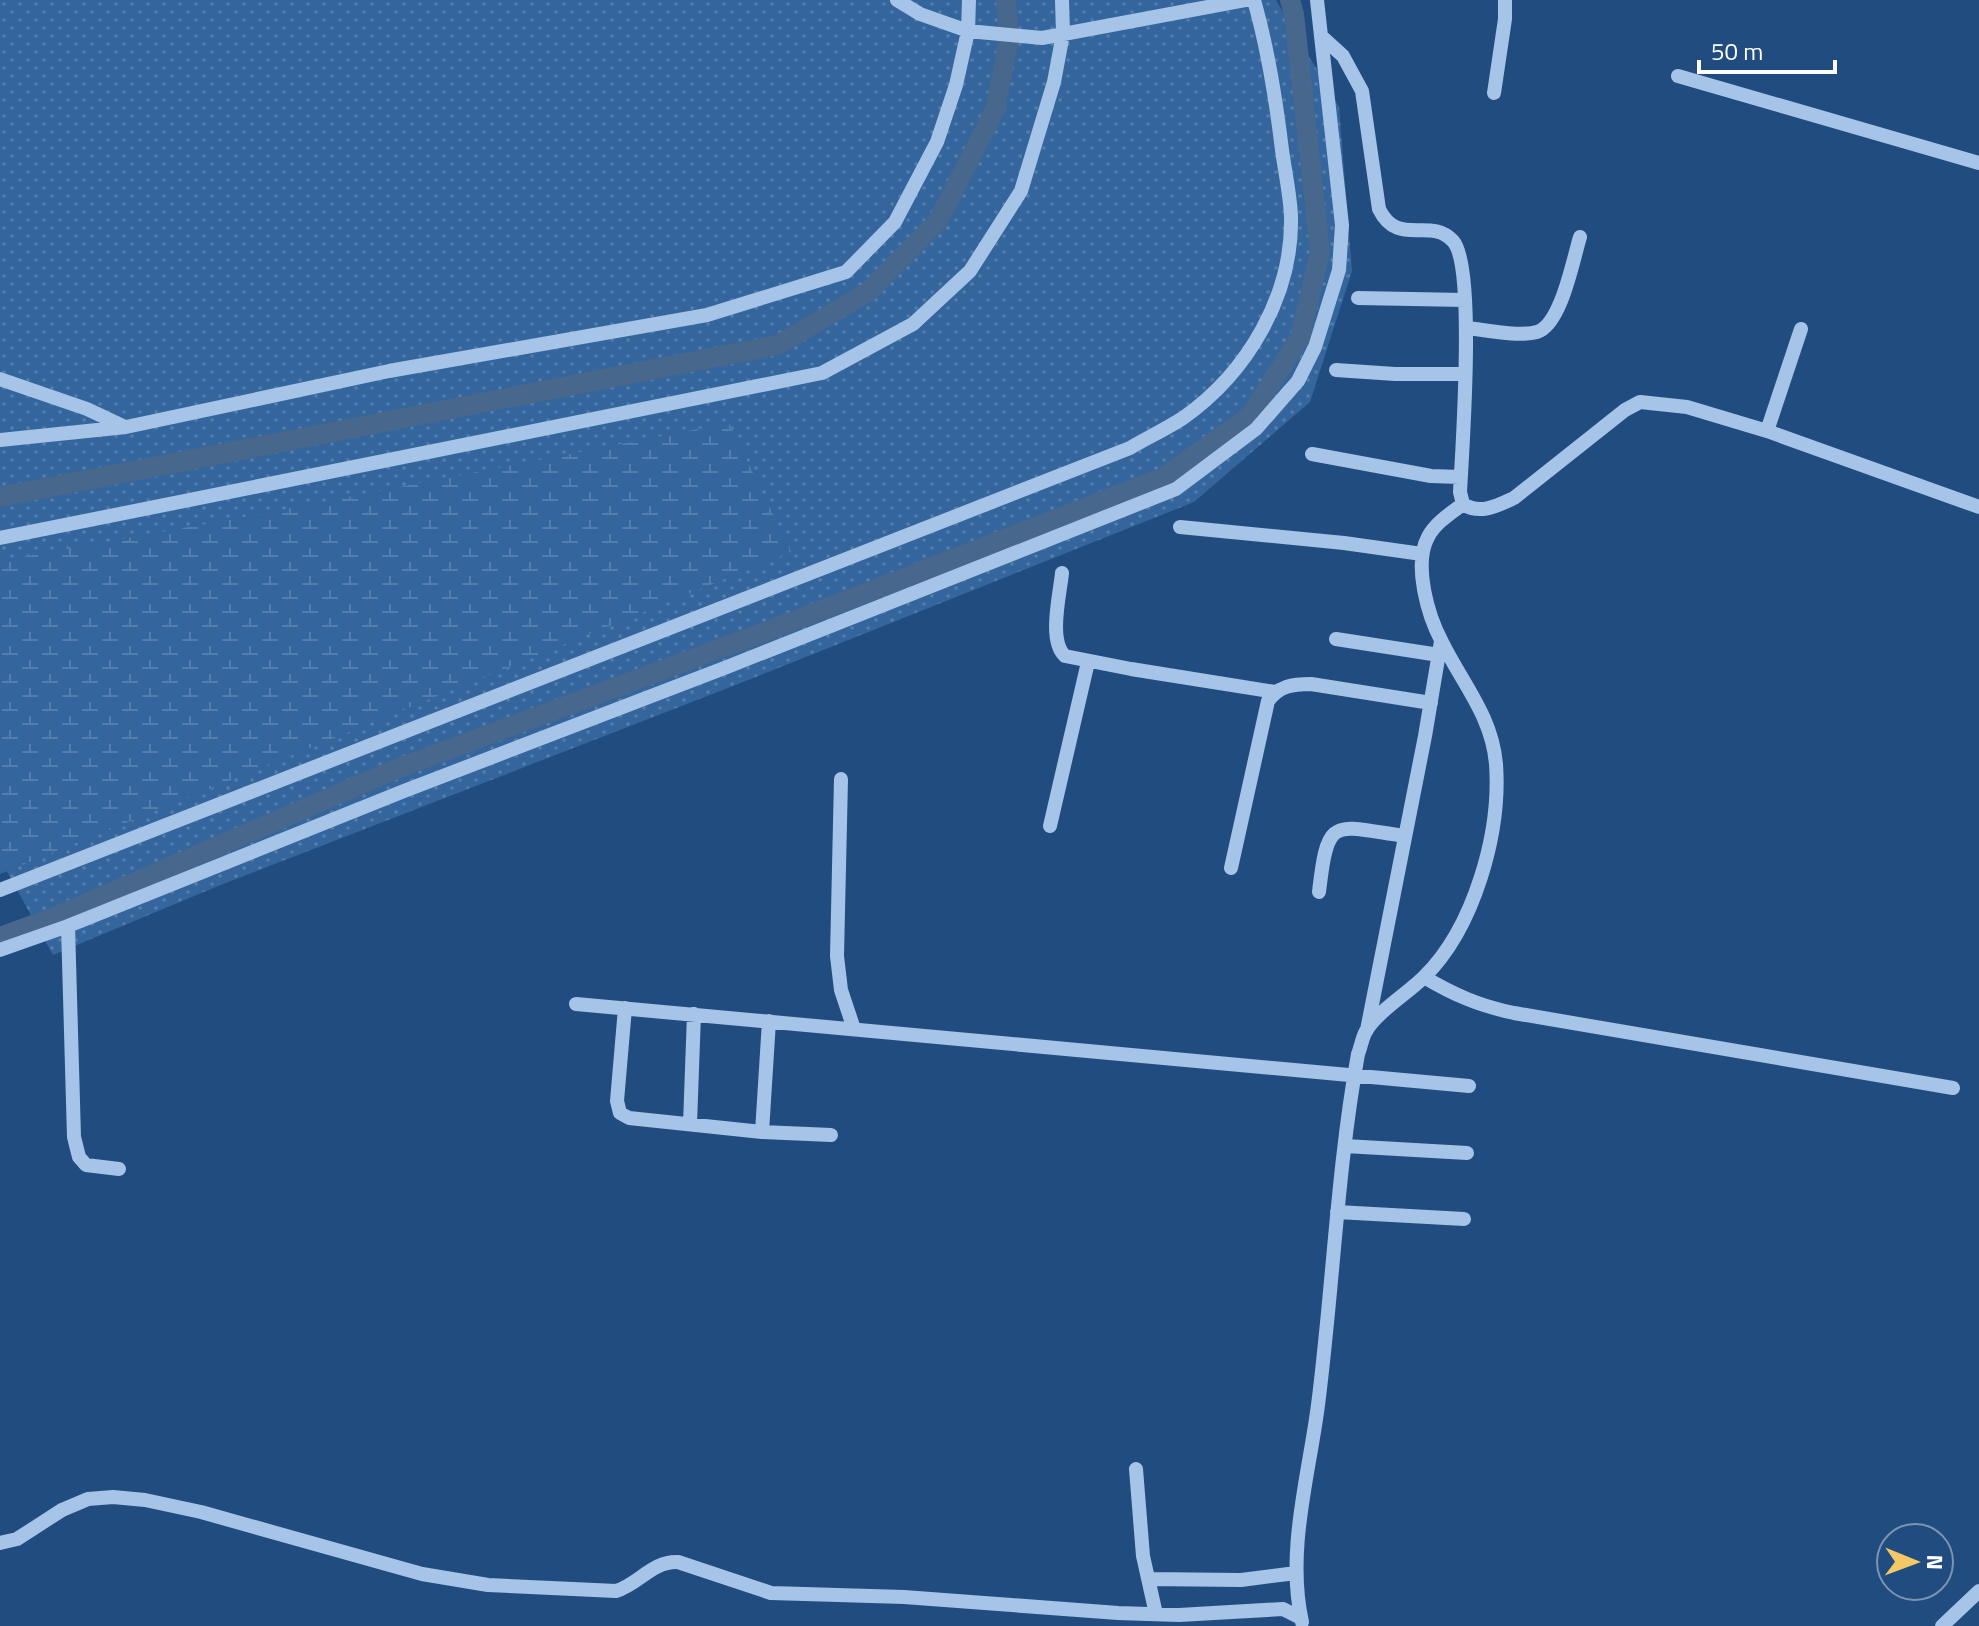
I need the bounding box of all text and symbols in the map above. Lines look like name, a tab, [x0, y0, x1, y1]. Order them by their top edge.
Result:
scale bar	[1699, 24, 1835, 74]
text: 50 m	[1711, 33, 1763, 69]
north arrow	[1875, 1522, 1955, 1602]
text: N	[1918, 1554, 1952, 1570]

